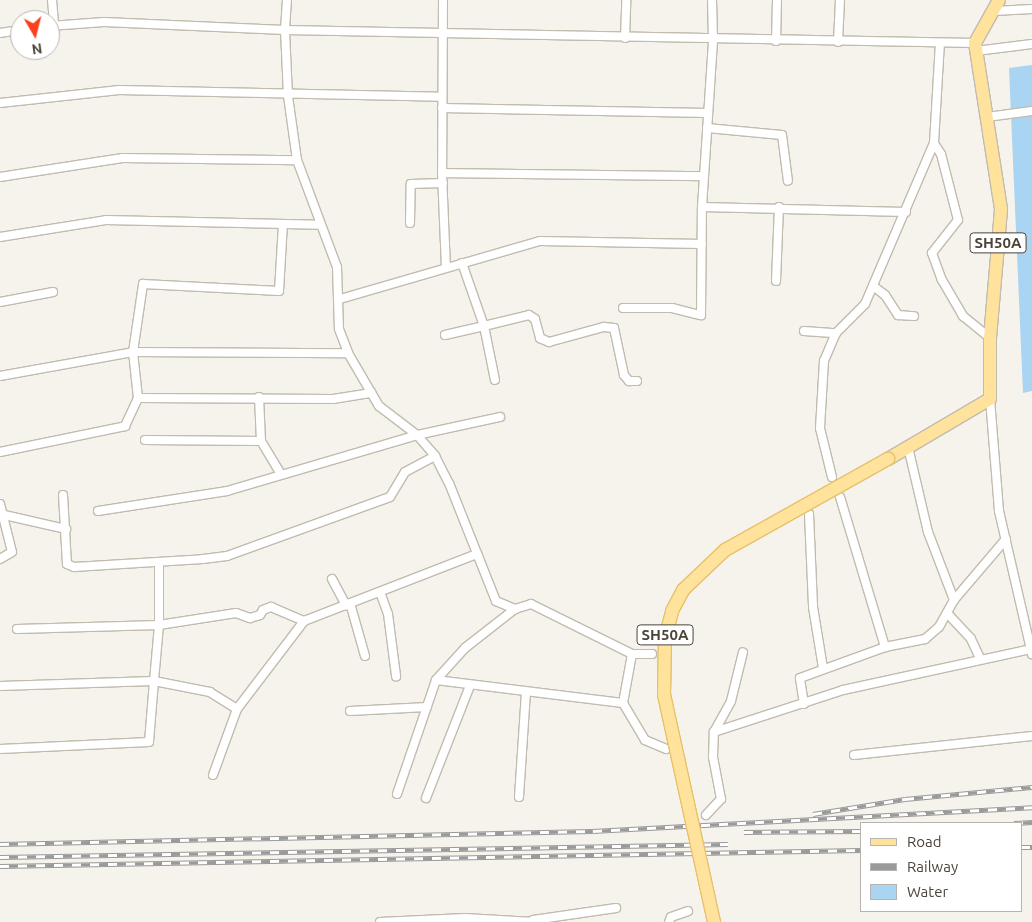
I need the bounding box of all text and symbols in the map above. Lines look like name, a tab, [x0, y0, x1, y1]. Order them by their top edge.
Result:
north arrow	[10, 10, 60, 60]
text: N	[31, 40, 43, 58]
road number: SH50A	[969, 230, 1027, 256]
road number: SH50A	[636, 622, 694, 648]
legend	[860, 822, 1022, 912]
text: Road	[907, 833, 942, 850]
text: Railway	[907, 858, 958, 875]
text: Water	[907, 883, 948, 900]

